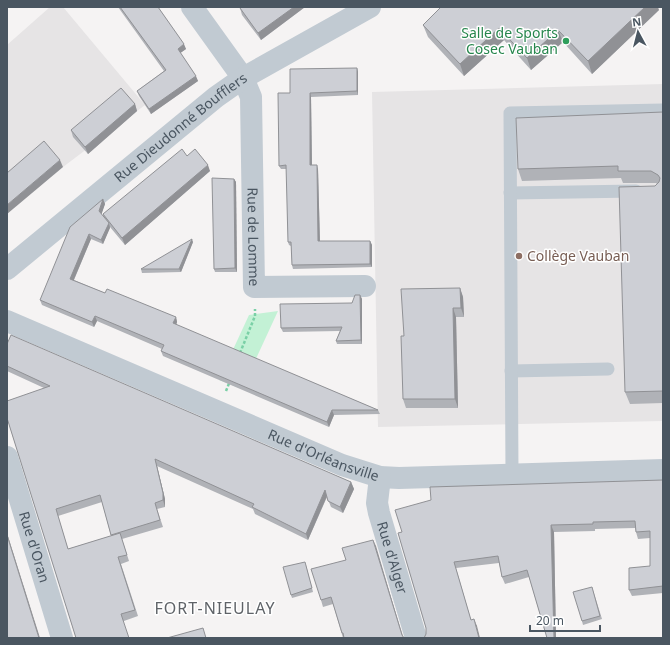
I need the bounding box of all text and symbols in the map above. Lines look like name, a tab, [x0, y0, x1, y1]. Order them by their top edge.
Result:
north arrow	[618, 12, 658, 52]
text: N	[631, 14, 642, 30]
place label: Salle de Sports Cosec Vauban	[461, 23, 558, 58]
marker: Salle de Sports Cosec Vauban	[561, 36, 571, 46]
street label: Rue Dieudonné Boufflers	[110, 68, 251, 186]
street label: Rue de Lomme	[243, 187, 264, 287]
place label: Collège Vauban	[527, 246, 629, 265]
marker: Collège Vauban	[514, 251, 524, 261]
street label: Rue d'Orléansville	[265, 424, 382, 485]
street label: Rue d'Oran	[15, 509, 55, 585]
street label: Rue d'Alger	[373, 519, 412, 596]
district label: FORT-NIEULAY	[154, 597, 276, 619]
scale bar	[530, 607, 600, 633]
text: 20 m	[536, 612, 564, 629]

